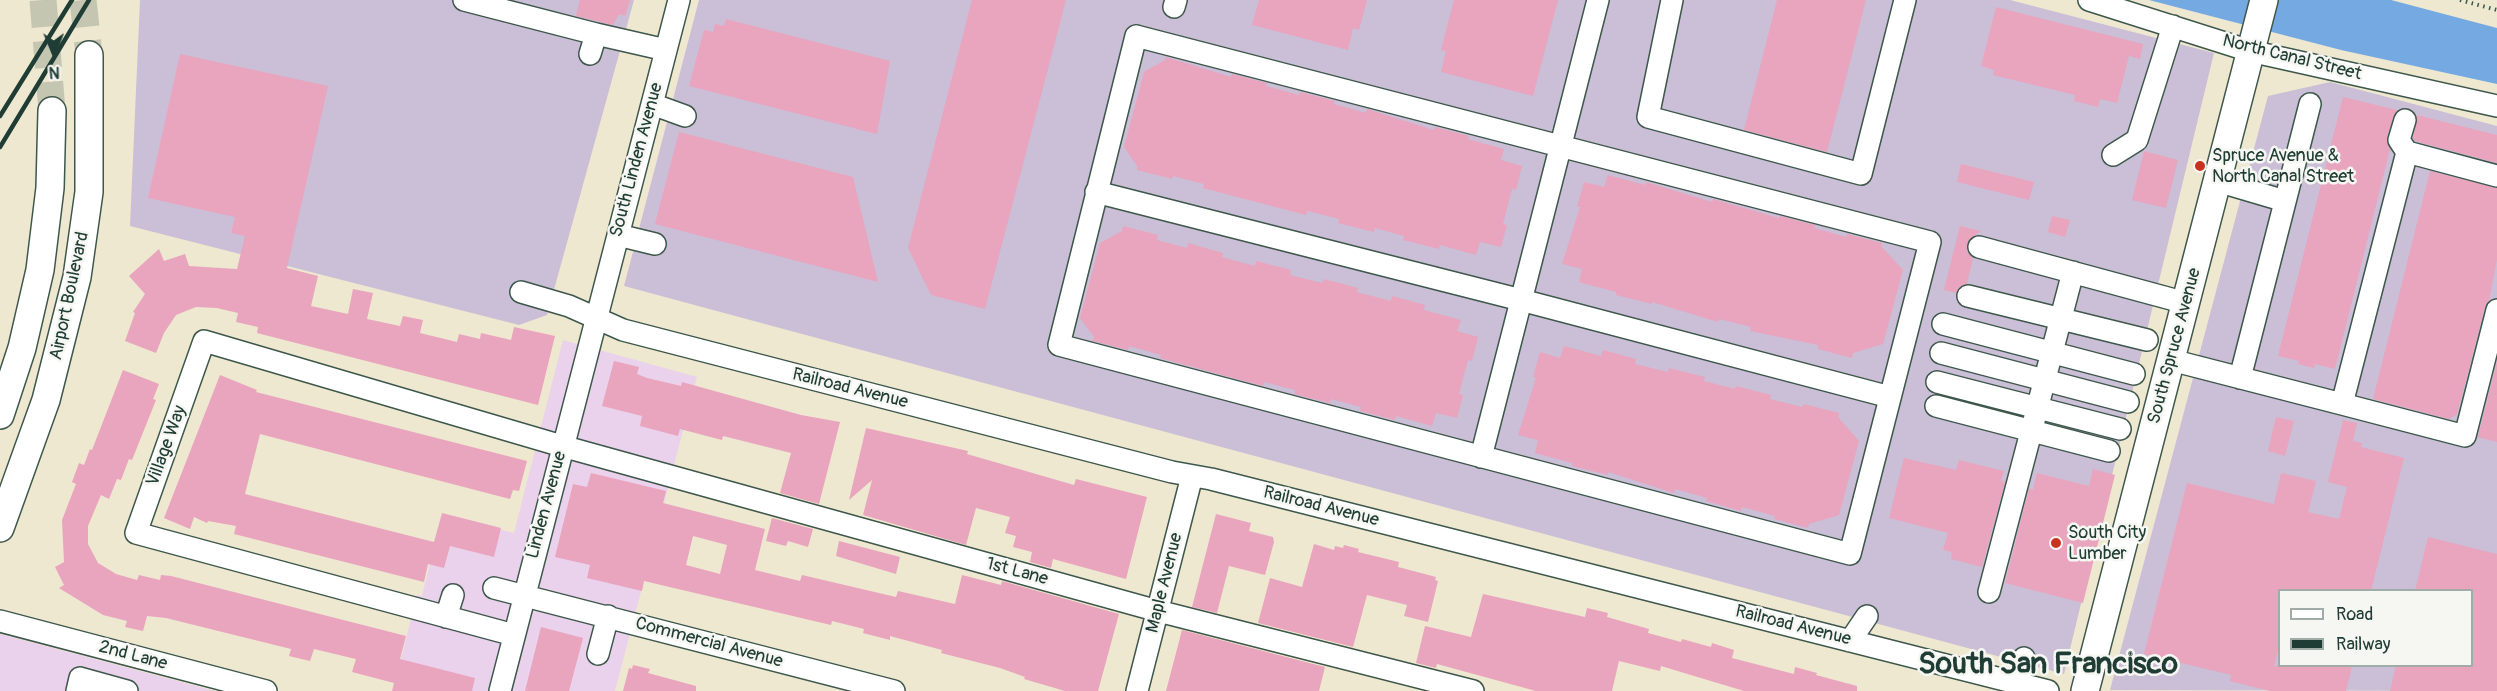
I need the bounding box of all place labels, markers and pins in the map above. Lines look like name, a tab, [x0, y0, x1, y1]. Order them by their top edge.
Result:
place label: Spruce Avenue & North Canal Street	[2212, 145, 2354, 188]
marker: Spruce Avenue & North Canal Street	[2193, 159, 2207, 173]
place label: South City Lumber	[2068, 522, 2146, 564]
marker: South City Lumber	[2049, 536, 2063, 550]

